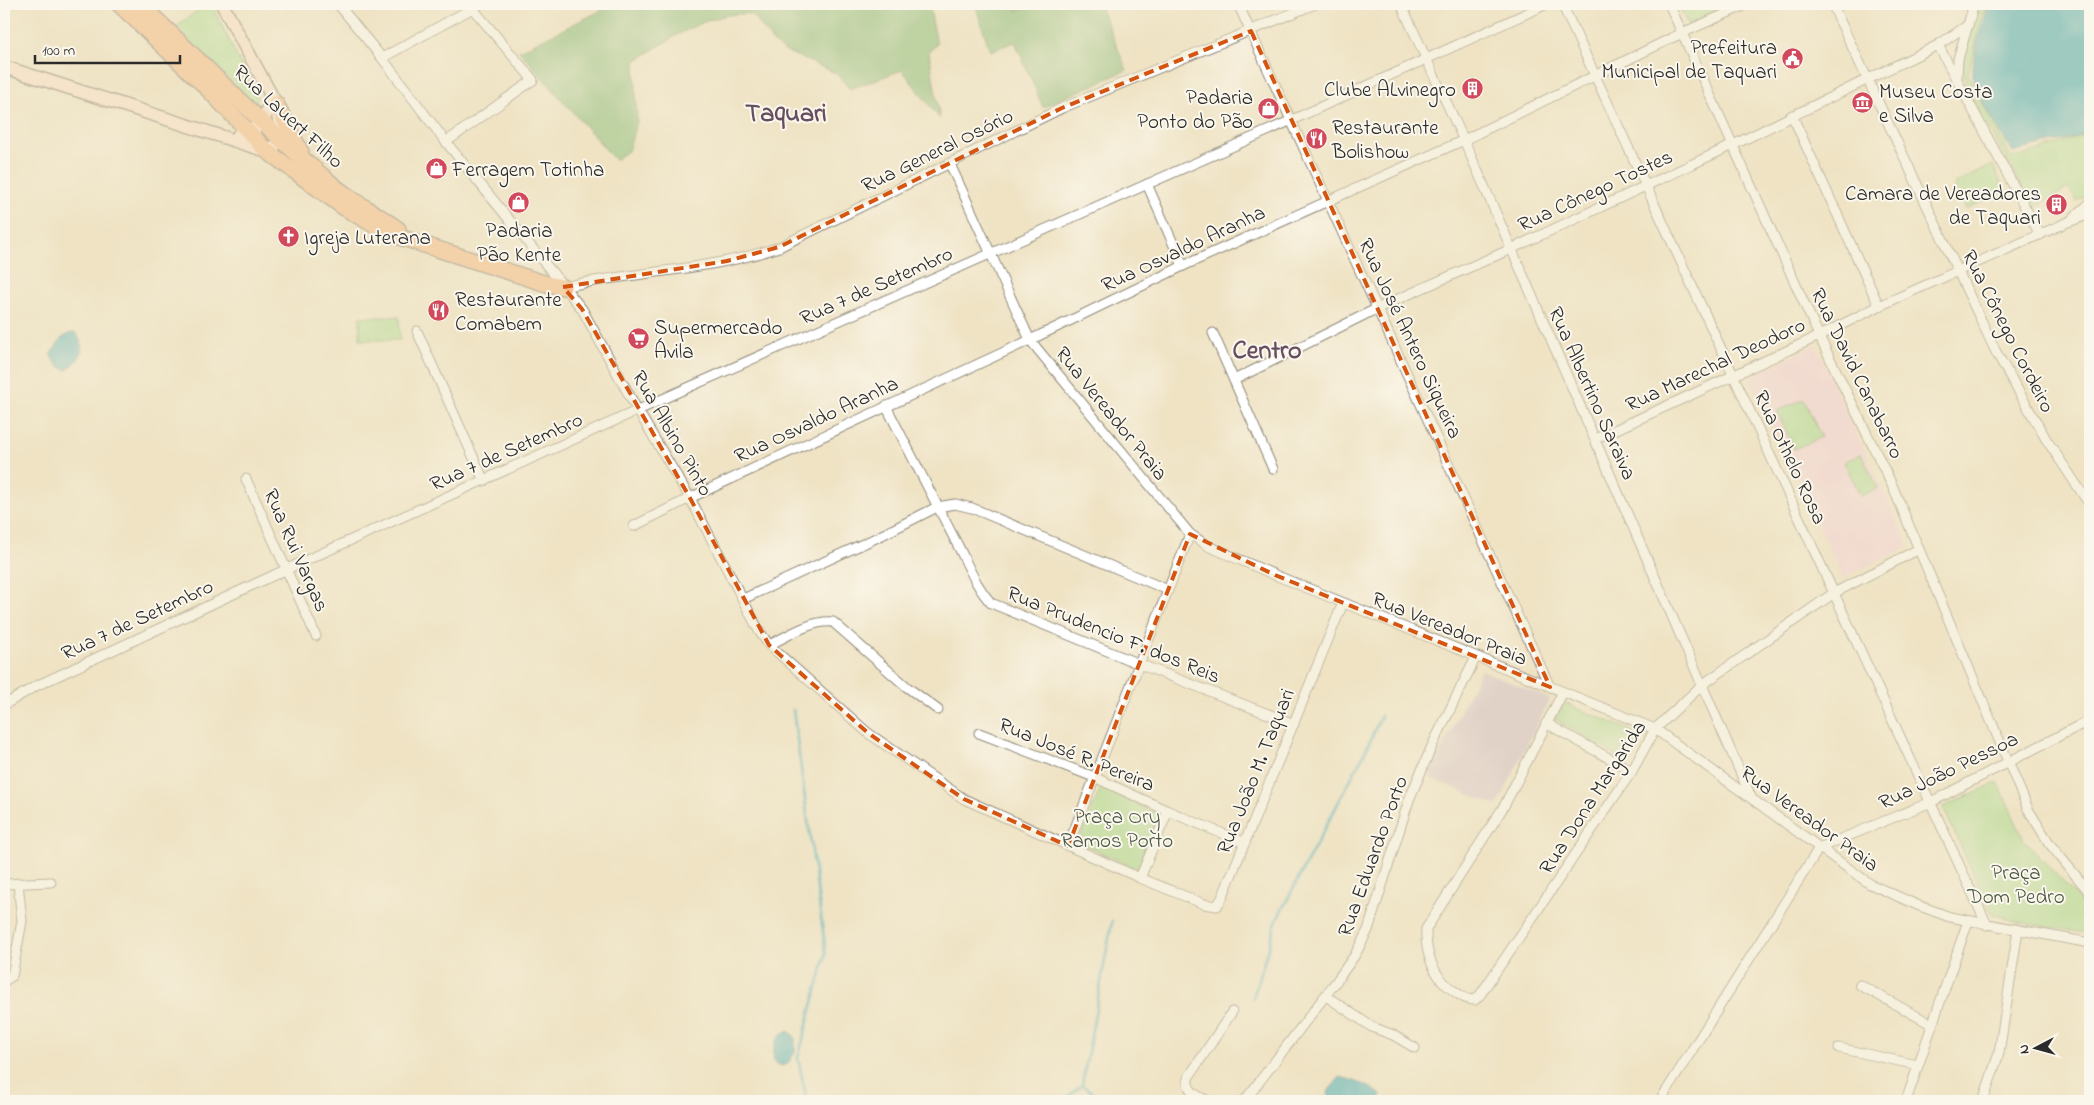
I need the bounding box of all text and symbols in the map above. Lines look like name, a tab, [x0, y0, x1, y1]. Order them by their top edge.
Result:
scale bar	[35, 32, 180, 64]
place label: Prefeitura Municipal de Taquari	[1601, 34, 1777, 88]
text: 100 m	[42, 40, 75, 62]
public building icon: Prefeitura Municipal de Taquari	[1781, 47, 1805, 71]
street label: Rua Lauert Filho	[226, 58, 350, 177]
place label: Clube ALvinegro	[1324, 76, 1456, 108]
building icon: Clube ALvinegro	[1460, 77, 1484, 101]
place label: Museu Costa e Silva	[1879, 78, 1993, 132]
place label: Padaria Ponto do Pão	[1137, 84, 1253, 138]
museum icon: Museu Costa e Silva	[1851, 91, 1875, 115]
district label: Taquari	[745, 96, 827, 134]
shop icon: Padaria Ponto do Pão	[1257, 97, 1281, 121]
street label: Rua General Osório	[857, 102, 1019, 202]
place label: Restaurante Bolishow	[1331, 114, 1439, 168]
restaurant icon: Restaurante Bolishow	[1304, 127, 1328, 151]
street label: Rua Cônego Tostes	[1513, 143, 1679, 243]
place label: Ferragem Totinha	[451, 156, 604, 188]
shop icon: Ferragem Totinha	[424, 157, 448, 181]
place label: Camara de Vereadores de Taquari	[1845, 180, 2041, 234]
shop icon: Padaria Pão Kente	[507, 191, 531, 215]
building icon: Camara de Vereadores de Taquari	[2045, 193, 2069, 217]
street label: Rua Osvaldo Aranha	[1097, 199, 1271, 301]
place label: Padaria Pão Kente	[477, 217, 562, 271]
place label: Igreja Luterana	[304, 224, 431, 256]
church icon: Igreja Luterana	[276, 225, 300, 249]
street label: Rua José Antero Siqueira	[1350, 234, 1469, 444]
street label: Rua 7 de Setembro	[795, 240, 958, 334]
street label: Rua Cônego Cordeiro	[1951, 245, 2061, 420]
street label: Rua David Canabarro	[1802, 283, 1911, 464]
place label: Restaurante Comabem	[455, 286, 562, 340]
restaurant icon: Restaurante Comabem	[427, 299, 451, 323]
street label: Rua Albertino Saraiva	[1539, 302, 1643, 485]
street label: Rua Marechal Deodoro	[1621, 311, 1811, 421]
place label: Supermercado Ávila	[654, 314, 782, 368]
supermarket icon: Supermercado Ávila	[626, 327, 650, 351]
district label: Centro	[1232, 333, 1302, 371]
street label: Rua Vereador Praia	[1047, 341, 1174, 488]
street label: Rua Albino Pinto	[623, 365, 720, 503]
street label: Rua Osvaldo Aranha	[730, 370, 904, 472]
street label: Rua Othelo Rosa	[1745, 386, 1833, 530]
street label: Rua 7 de Setembro	[425, 406, 588, 500]
street label: Rua Rui Vargas	[253, 484, 336, 618]
street label: Rua 7 de Setembro	[57, 572, 219, 669]
street label: Rua Prudencio F. dos Reis	[1002, 579, 1224, 692]
street label: Rua Vereador Praia	[1367, 585, 1531, 675]
street label: Rua João M. Taquari	[1210, 684, 1304, 859]
street label: Rua José R. Pereira	[994, 711, 1159, 801]
street label: Rua Dona Margarida	[1533, 715, 1656, 882]
street label: Rua João Pessoa	[1874, 725, 2024, 819]
street label: Rua Vereador Praia	[1733, 759, 1884, 880]
street label: Rua Eduardo Porto	[1331, 772, 1417, 941]
park label: Praça Ory Ramos Porto	[1061, 803, 1173, 857]
park label: Praça Dom Pedro	[1966, 859, 2065, 913]
north arrow	[2012, 1022, 2062, 1072]
text: N	[2014, 1043, 2035, 1055]

